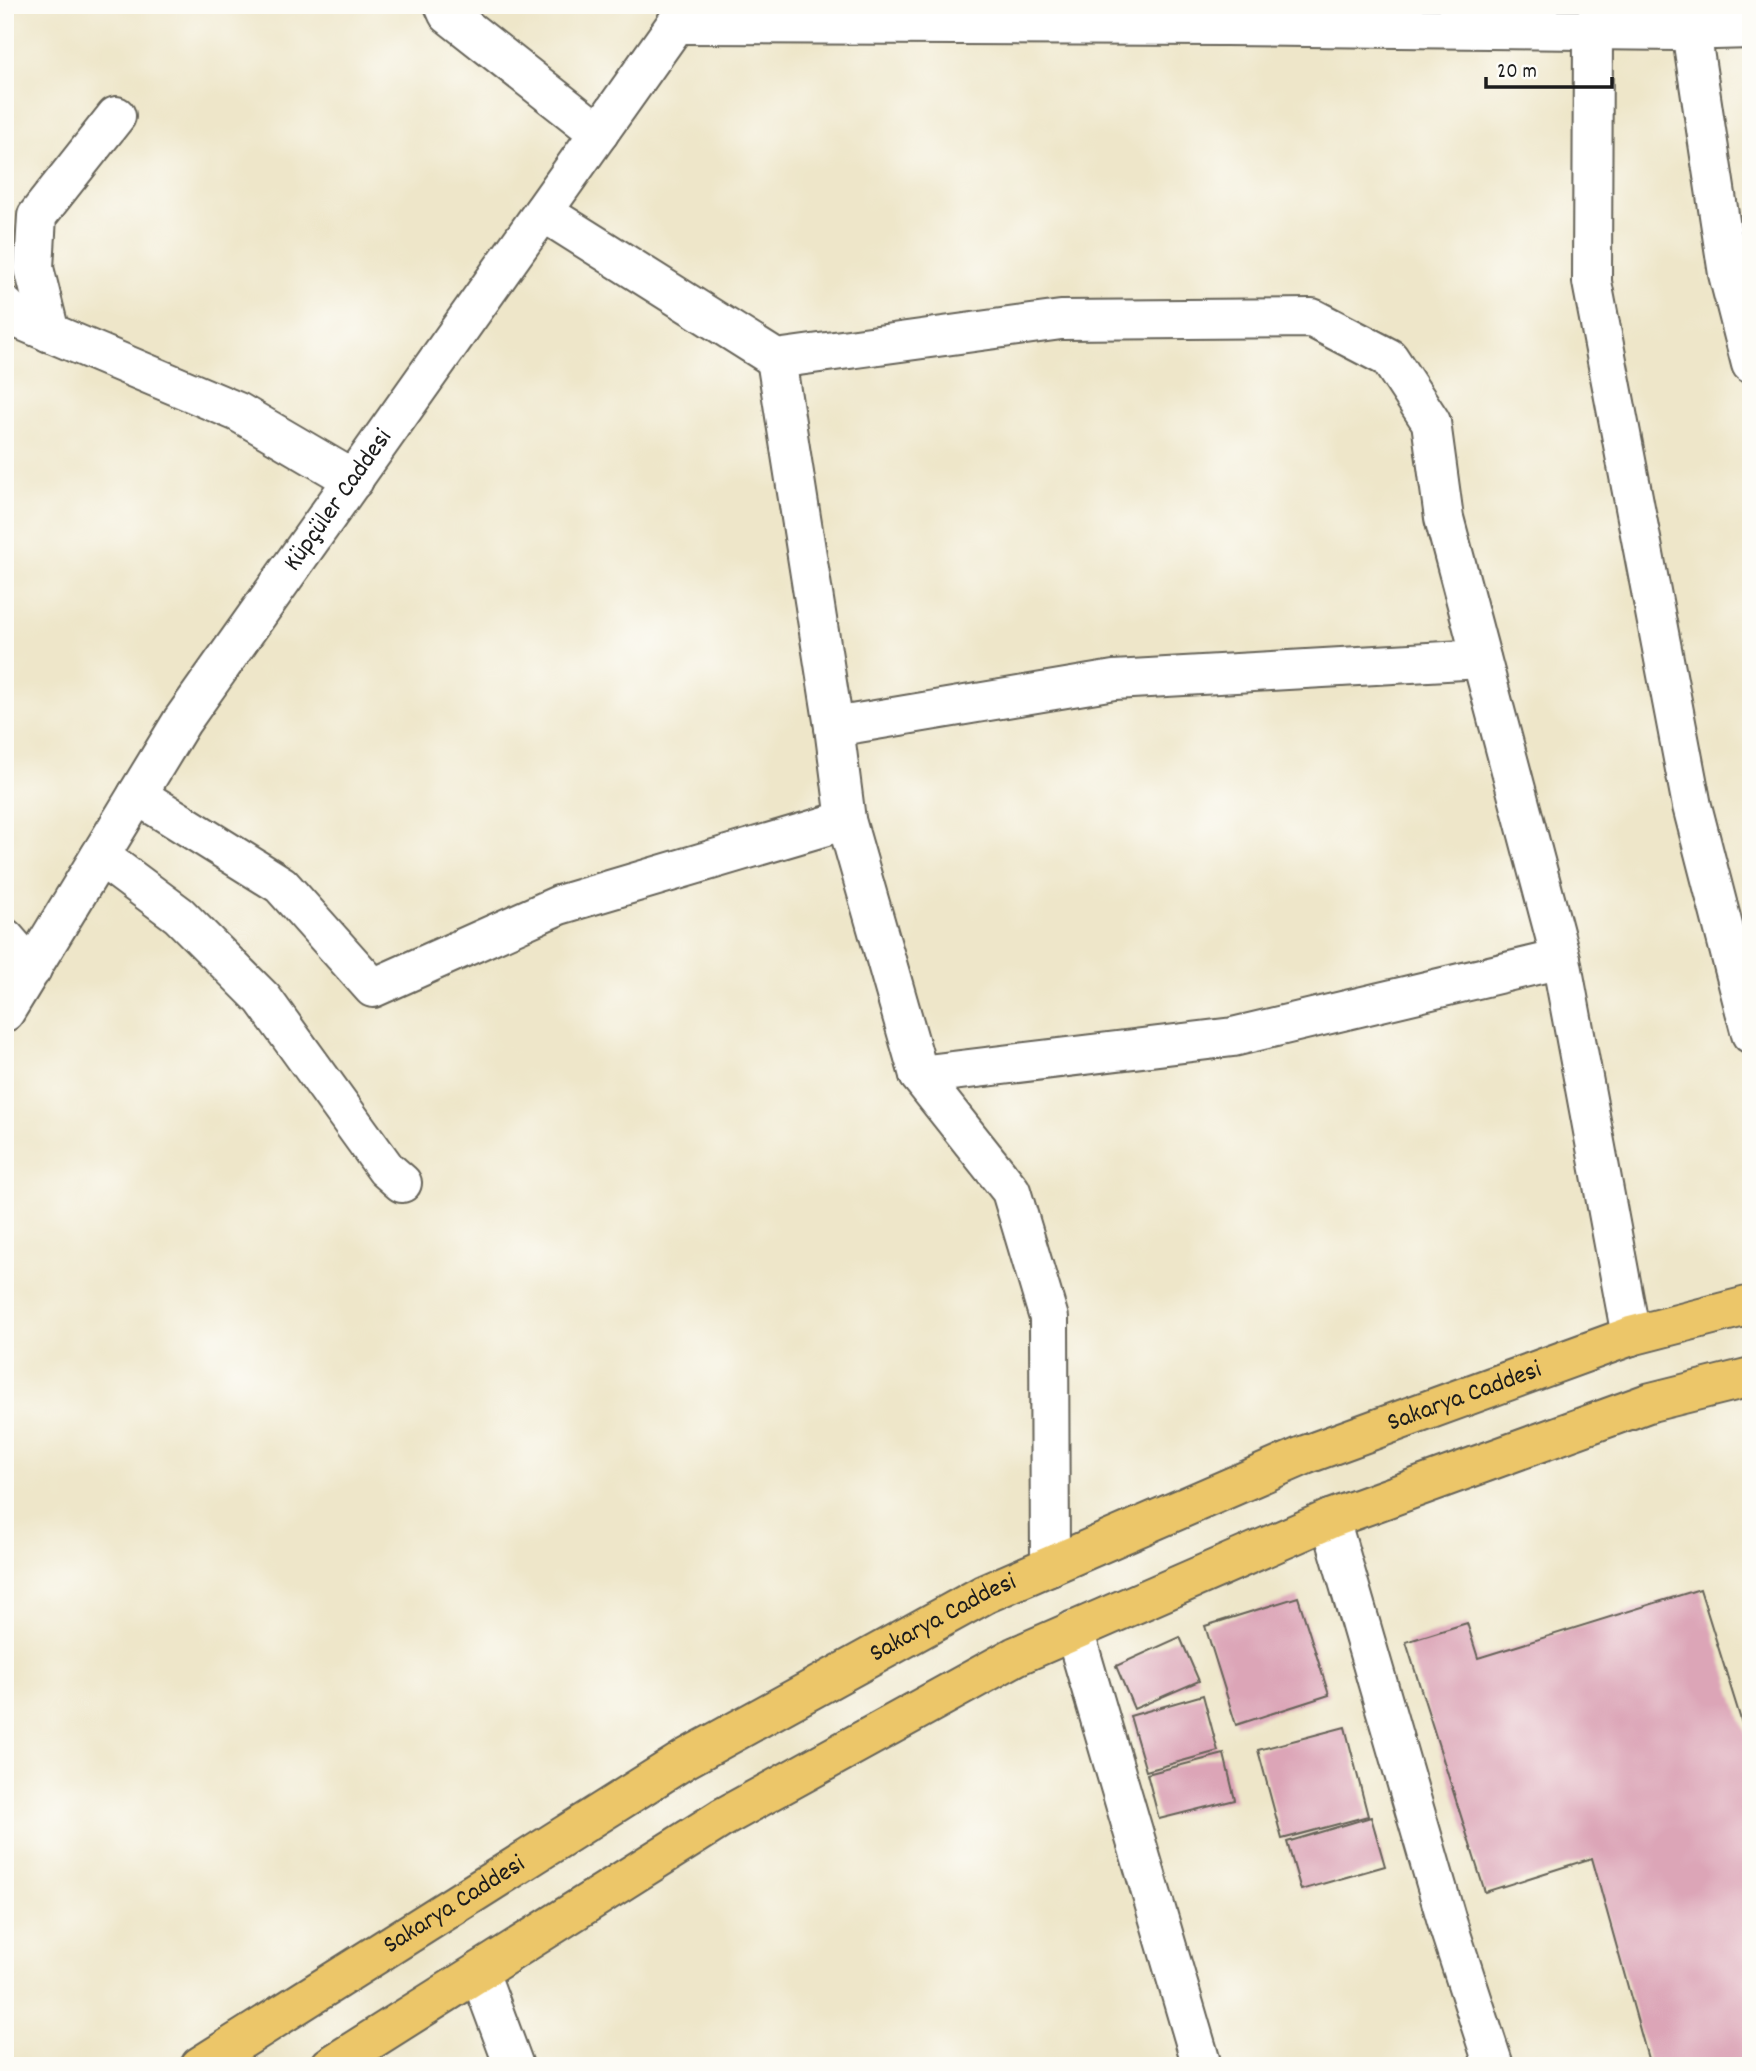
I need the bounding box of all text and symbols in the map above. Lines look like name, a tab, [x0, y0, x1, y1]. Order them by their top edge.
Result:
scale bar	[1486, 46, 1612, 90]
text: 20 m	[1497, 58, 1537, 88]
street label: Küpçüler Caddesi	[275, 421, 402, 579]
street label: Sakarya Caddesi	[1382, 1352, 1547, 1442]
street label: Sakarya Caddesi	[863, 1564, 1022, 1672]
street label: Sakarya Caddesi	[376, 1846, 533, 1964]

